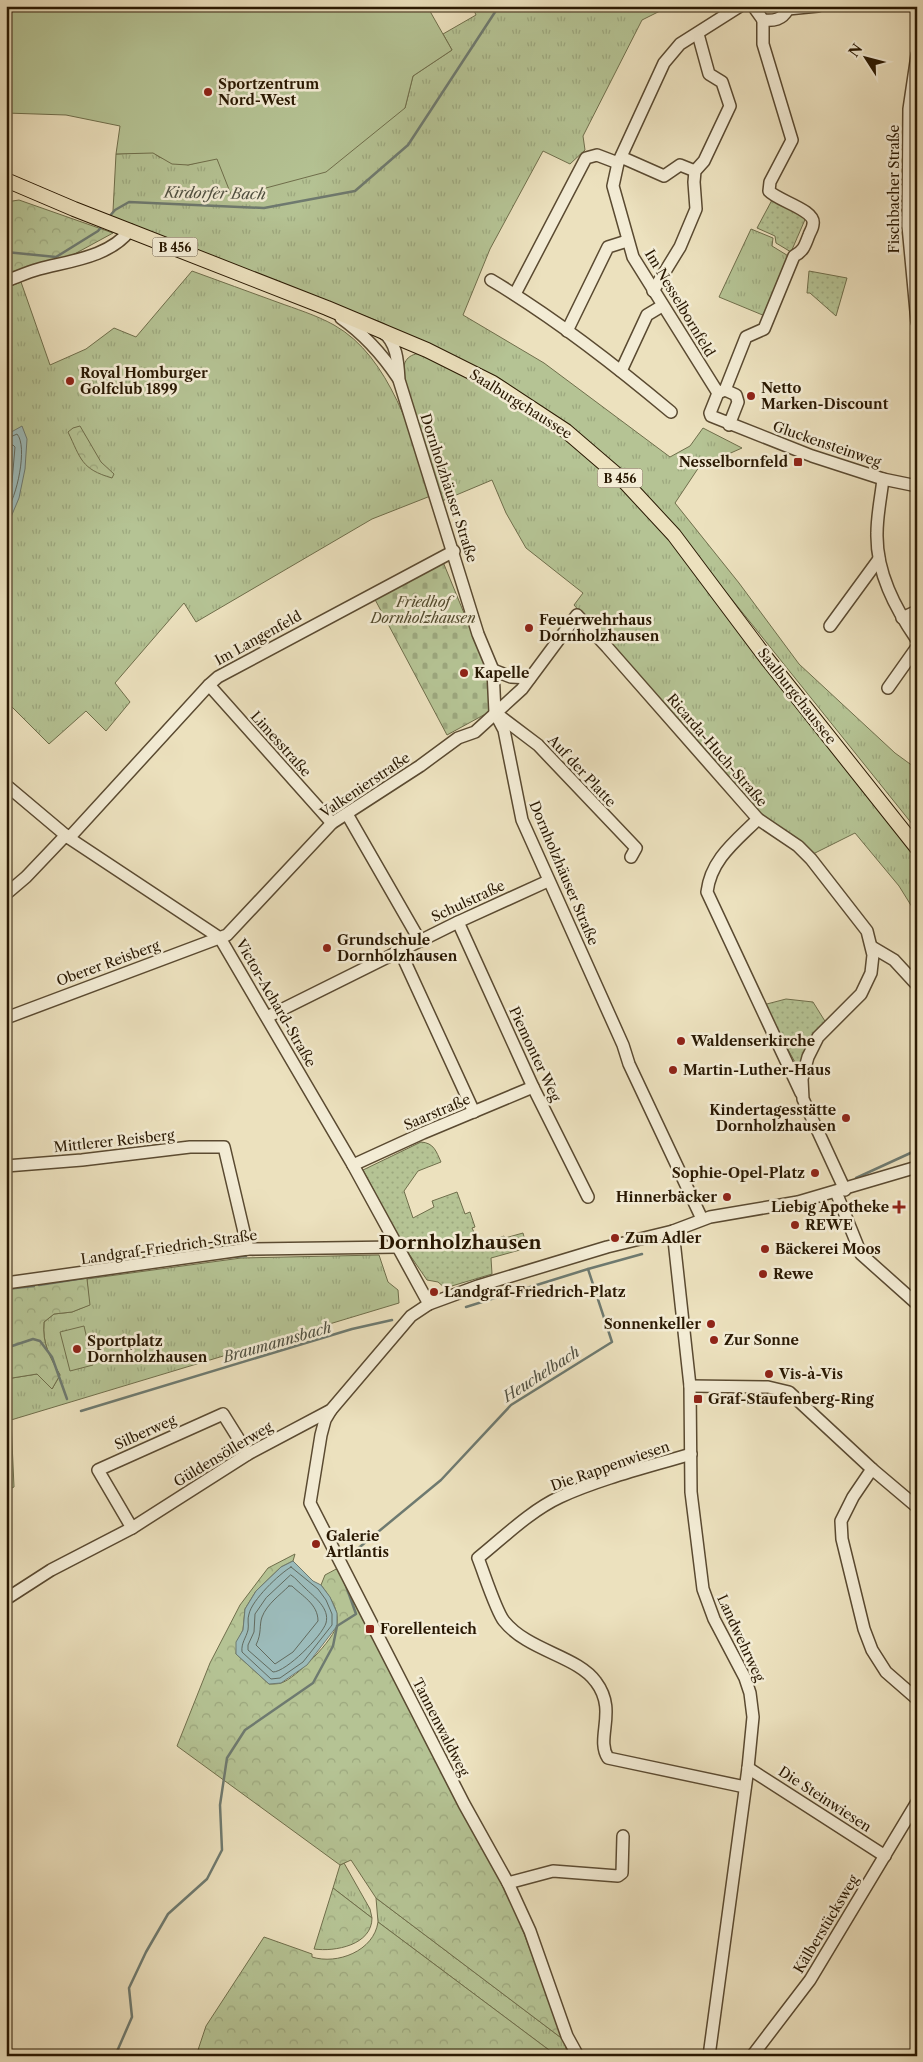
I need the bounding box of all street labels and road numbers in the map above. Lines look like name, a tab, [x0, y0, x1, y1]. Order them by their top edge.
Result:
street label: Fischbacher Straße	[885, 124, 903, 253]
road number: B 456	[152, 238, 198, 256]
street label: Im Nesselbornfeld	[641, 246, 719, 360]
street label: Saalburgchaussee	[466, 365, 576, 443]
street label: Dornholzhäuser Straße	[416, 411, 482, 565]
street label: Gluckensteinweg	[770, 417, 884, 471]
road number: B 456	[598, 468, 642, 488]
street label: Im Langenfeld	[211, 606, 305, 669]
street label: Saalburgchaussee	[754, 644, 840, 748]
street label: Ricarda-Huch-Straße	[663, 690, 771, 810]
street label: Limesstraße	[247, 707, 315, 781]
street label: Auf der Platte	[543, 731, 620, 811]
street label: Valkenierstraße	[316, 748, 413, 822]
street label: Dornholzhäuser Straße	[525, 798, 603, 948]
street label: Schulstraße	[428, 876, 508, 926]
street label: Victor-Achard-Straße	[231, 935, 320, 1070]
street label: Oberer Reisberg	[54, 936, 163, 990]
street label: Piemonter Weg	[505, 1004, 565, 1105]
street label: Saarstraße	[401, 1090, 473, 1134]
street label: Mittlerer Reisberg	[53, 1126, 176, 1156]
street label: Landgraf-Friedrich-Straße	[80, 1226, 258, 1268]
street label: Silberweg	[111, 1410, 179, 1454]
street label: Güldensöllerweg	[170, 1417, 276, 1491]
street label: Die Rappenwiesen	[548, 1437, 672, 1495]
street label: Landwehrweg	[713, 1592, 769, 1685]
street label: Tannenwaldweg	[408, 1675, 474, 1780]
street label: Die Steinwiesen	[775, 1762, 875, 1836]
street label: Kälberstücksweg	[789, 1871, 863, 1977]

